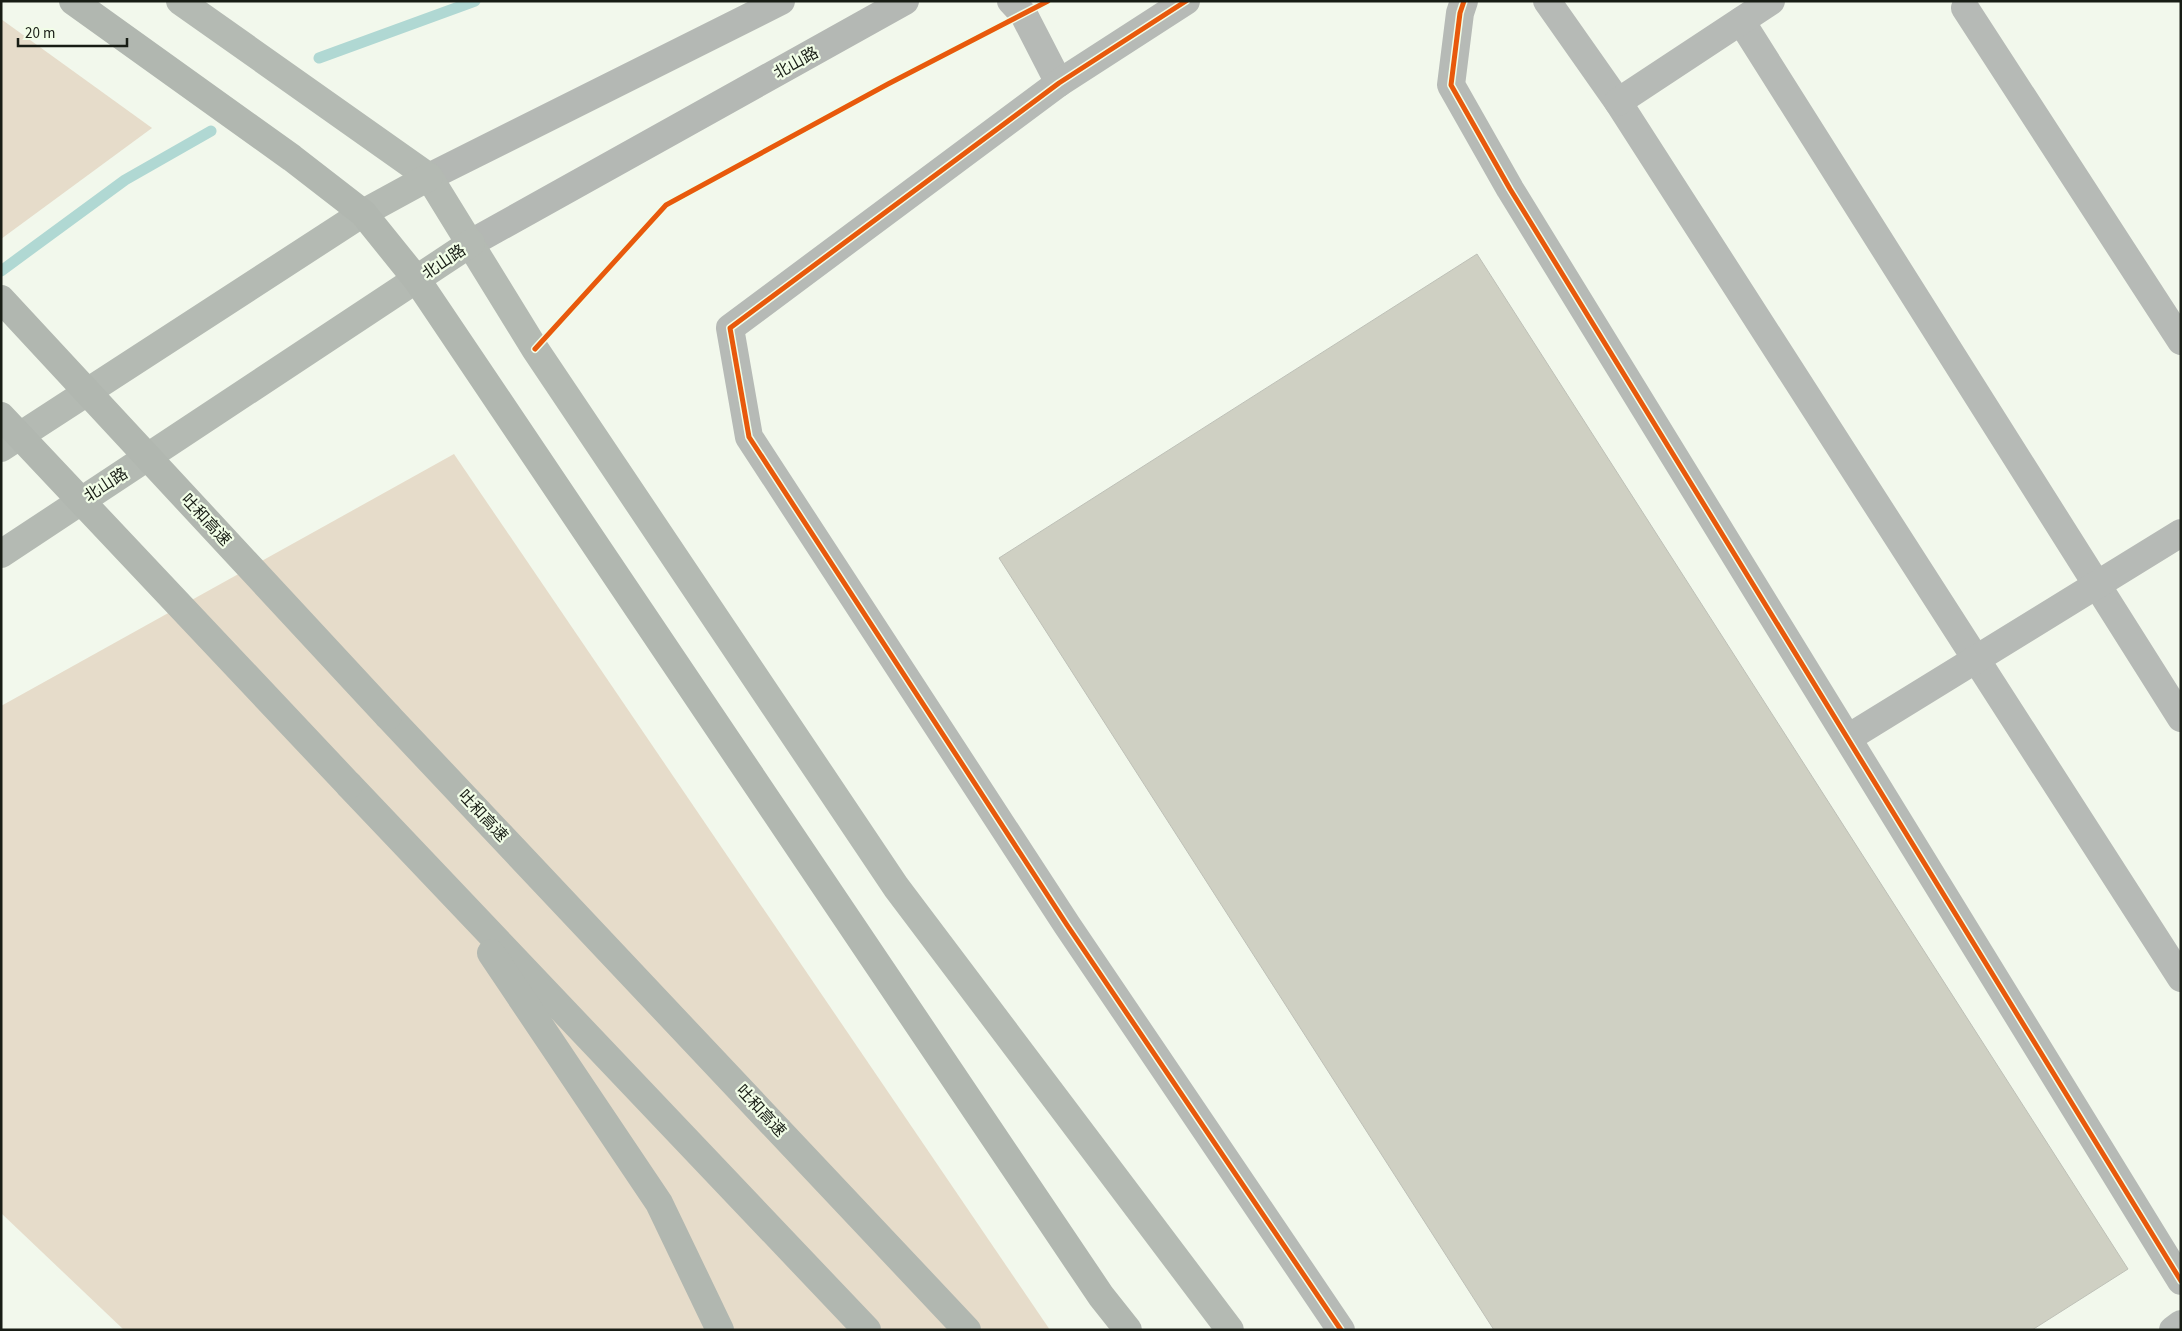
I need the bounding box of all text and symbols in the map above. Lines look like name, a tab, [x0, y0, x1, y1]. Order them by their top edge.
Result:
scale bar	[18, 15, 126, 47]
text: 20 m	[25, 23, 55, 44]
street label: 北山路	[770, 42, 822, 84]
street label: 北山路	[418, 239, 470, 285]
street label: 北山路	[80, 463, 132, 507]
street label: 吐和高速	[176, 489, 236, 551]
street label: 吐和高速	[453, 785, 513, 847]
street label: 吐和高速	[731, 1080, 791, 1142]

